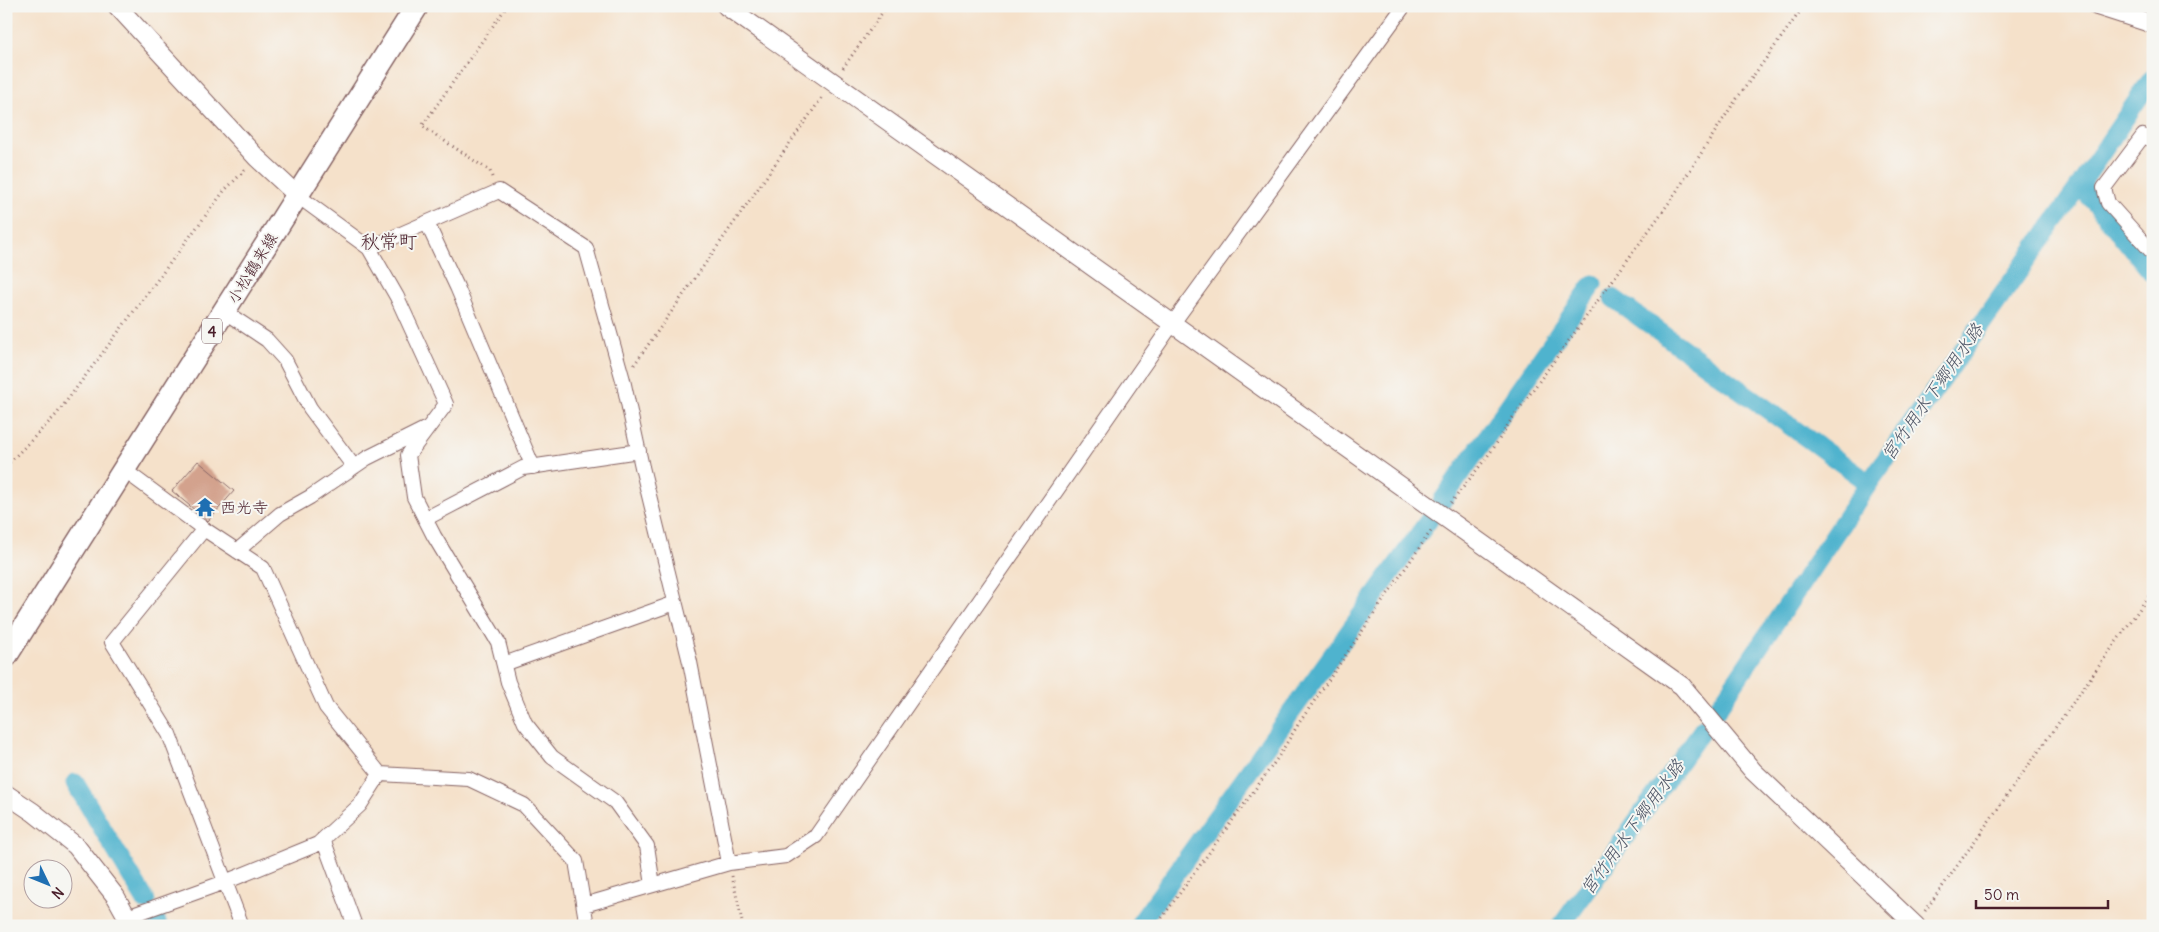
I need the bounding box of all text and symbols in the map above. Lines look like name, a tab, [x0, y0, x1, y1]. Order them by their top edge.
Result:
street label: 小松鶴来線	[222, 229, 282, 307]
district label: 秋常町	[360, 229, 418, 253]
road number: 4	[202, 318, 222, 344]
water label: 宮竹用水下郷用水路	[1876, 318, 1988, 465]
temple icon: 西光寺	[194, 496, 216, 518]
place label: 西光寺	[220, 497, 268, 517]
water label: 宮竹用水下郷用水路	[1575, 754, 1690, 899]
north arrow	[22, 860, 72, 910]
scale bar	[1976, 877, 2109, 909]
text: N	[48, 883, 67, 903]
text: 50 m	[1984, 885, 2019, 904]

